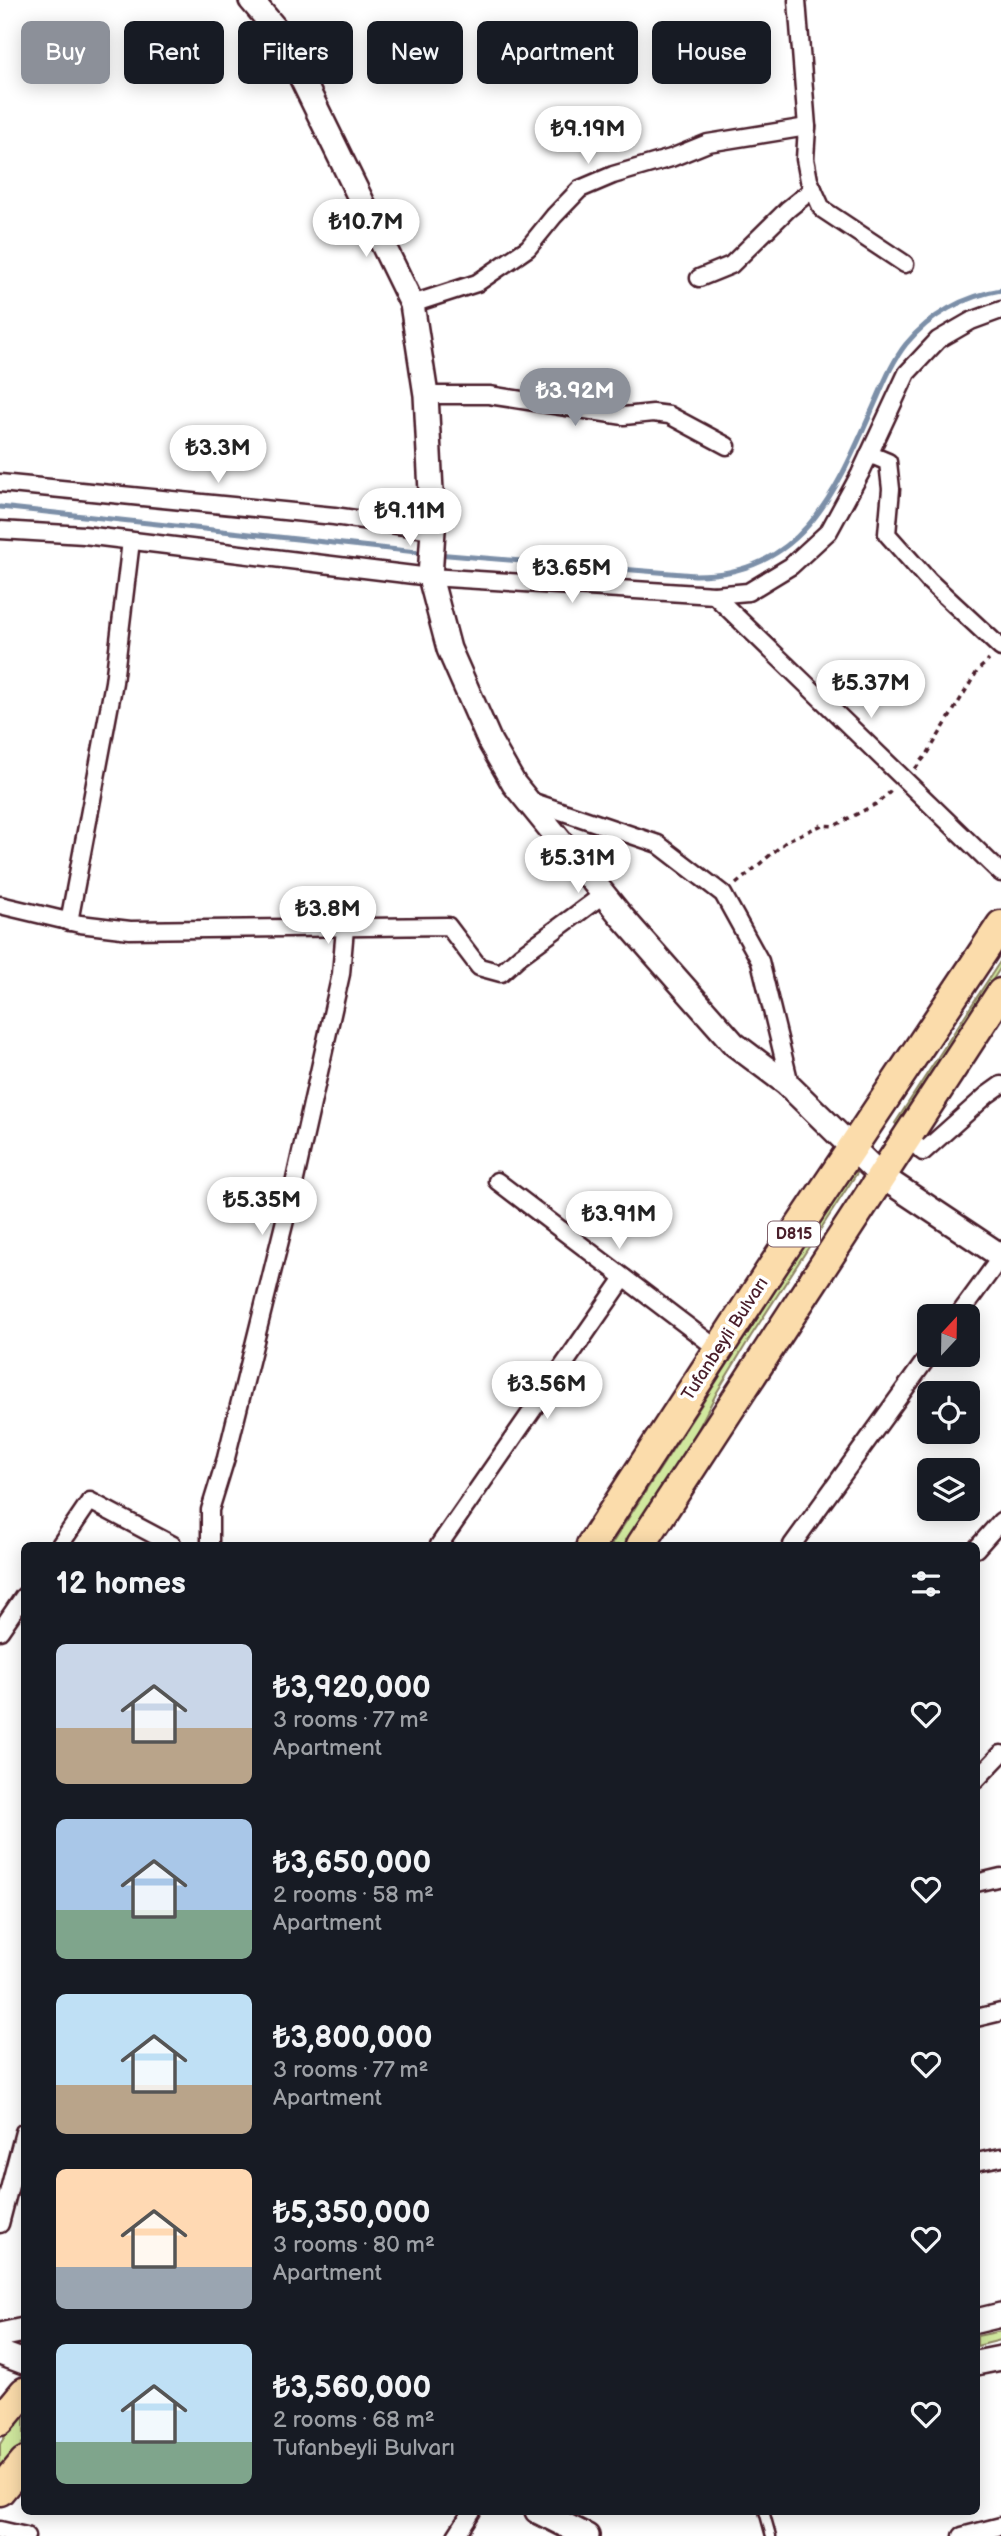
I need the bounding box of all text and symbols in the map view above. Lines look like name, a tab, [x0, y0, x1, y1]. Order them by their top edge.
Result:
chip: Buy	[21, 21, 110, 84]
chip: Rent	[124, 21, 224, 84]
chip: Filters	[238, 21, 353, 84]
chip: New	[367, 21, 463, 84]
chip: Apartment	[477, 21, 638, 84]
chip: House	[652, 21, 771, 84]
pin: ₺9.19M	[531, 106, 645, 166]
text: ₺9.19M	[551, 115, 625, 143]
pin: ₺10.7M	[309, 200, 423, 259]
text: ₺10.7M	[329, 208, 403, 236]
pin: ₺3.92M	[518, 368, 632, 428]
text: ₺3.92M	[536, 377, 614, 405]
pin: ₺3.3M	[169, 426, 267, 485]
text: ₺3.3M	[186, 434, 250, 462]
pin: ₺9.11M	[353, 489, 467, 548]
text: ₺9.11M	[375, 497, 445, 525]
pin: ₺3.65M	[515, 546, 629, 605]
text: ₺3.65M	[533, 554, 611, 582]
pin: ₺5.37M	[814, 660, 928, 720]
text: ₺5.37M	[832, 669, 910, 697]
pin: ₺5.31M	[521, 836, 635, 895]
text: ₺5.31M	[541, 844, 615, 872]
pin: ₺3.8M	[279, 886, 377, 946]
text: ₺3.8M	[295, 895, 361, 923]
pin: ₺5.35M	[205, 1178, 319, 1237]
text: ₺5.35M	[223, 1186, 301, 1214]
pin: ₺3.91M	[562, 1192, 676, 1251]
text: ₺3.91M	[582, 1200, 656, 1228]
road number: D815	[768, 1222, 820, 1246]
street label: Tufanbeyli Bulvarı	[677, 1274, 773, 1404]
north arrow	[917, 1304, 980, 1367]
map controls	[917, 1304, 980, 1521]
pin: ₺3.56M	[490, 1362, 604, 1421]
text: ₺3.56M	[508, 1370, 586, 1398]
button: locate	[917, 1381, 980, 1444]
button: layers	[917, 1458, 980, 1521]
icon: filters	[907, 1565, 945, 1603]
text: 12 homes	[56, 1566, 186, 1602]
text: ₺3,920,000	[273, 1670, 431, 1706]
icon: home	[112, 1672, 196, 1756]
icon: heart	[907, 1695, 945, 1733]
text: 3 rooms · 77 m²	[273, 1706, 429, 1734]
text: Apartment	[273, 1734, 382, 1762]
text: ₺3,650,000	[273, 1845, 431, 1881]
icon: home	[112, 1847, 196, 1931]
icon: heart	[907, 1870, 945, 1908]
text: 2 rooms · 58 m²	[273, 1881, 434, 1909]
text: Apartment	[273, 1909, 382, 1937]
text: ₺3,800,000	[273, 2020, 432, 2056]
icon: home	[112, 2022, 196, 2106]
icon: heart	[907, 2045, 945, 2083]
text: 3 rooms · 77 m²	[273, 2056, 429, 2084]
text: Apartment	[273, 2084, 382, 2112]
text: ₺5,350,000	[273, 2195, 430, 2231]
icon: home	[112, 2197, 196, 2281]
icon: heart	[907, 2220, 945, 2258]
text: 3 rooms · 80 m²	[273, 2231, 435, 2259]
text: Apartment	[273, 2259, 382, 2287]
text: ₺3,560,000	[273, 2370, 431, 2406]
icon: home	[112, 2372, 196, 2456]
icon: heart	[907, 2395, 945, 2433]
text: 2 rooms · 68 m²	[273, 2406, 435, 2434]
text: Tufanbeyli Bulvarı	[273, 2434, 455, 2462]

